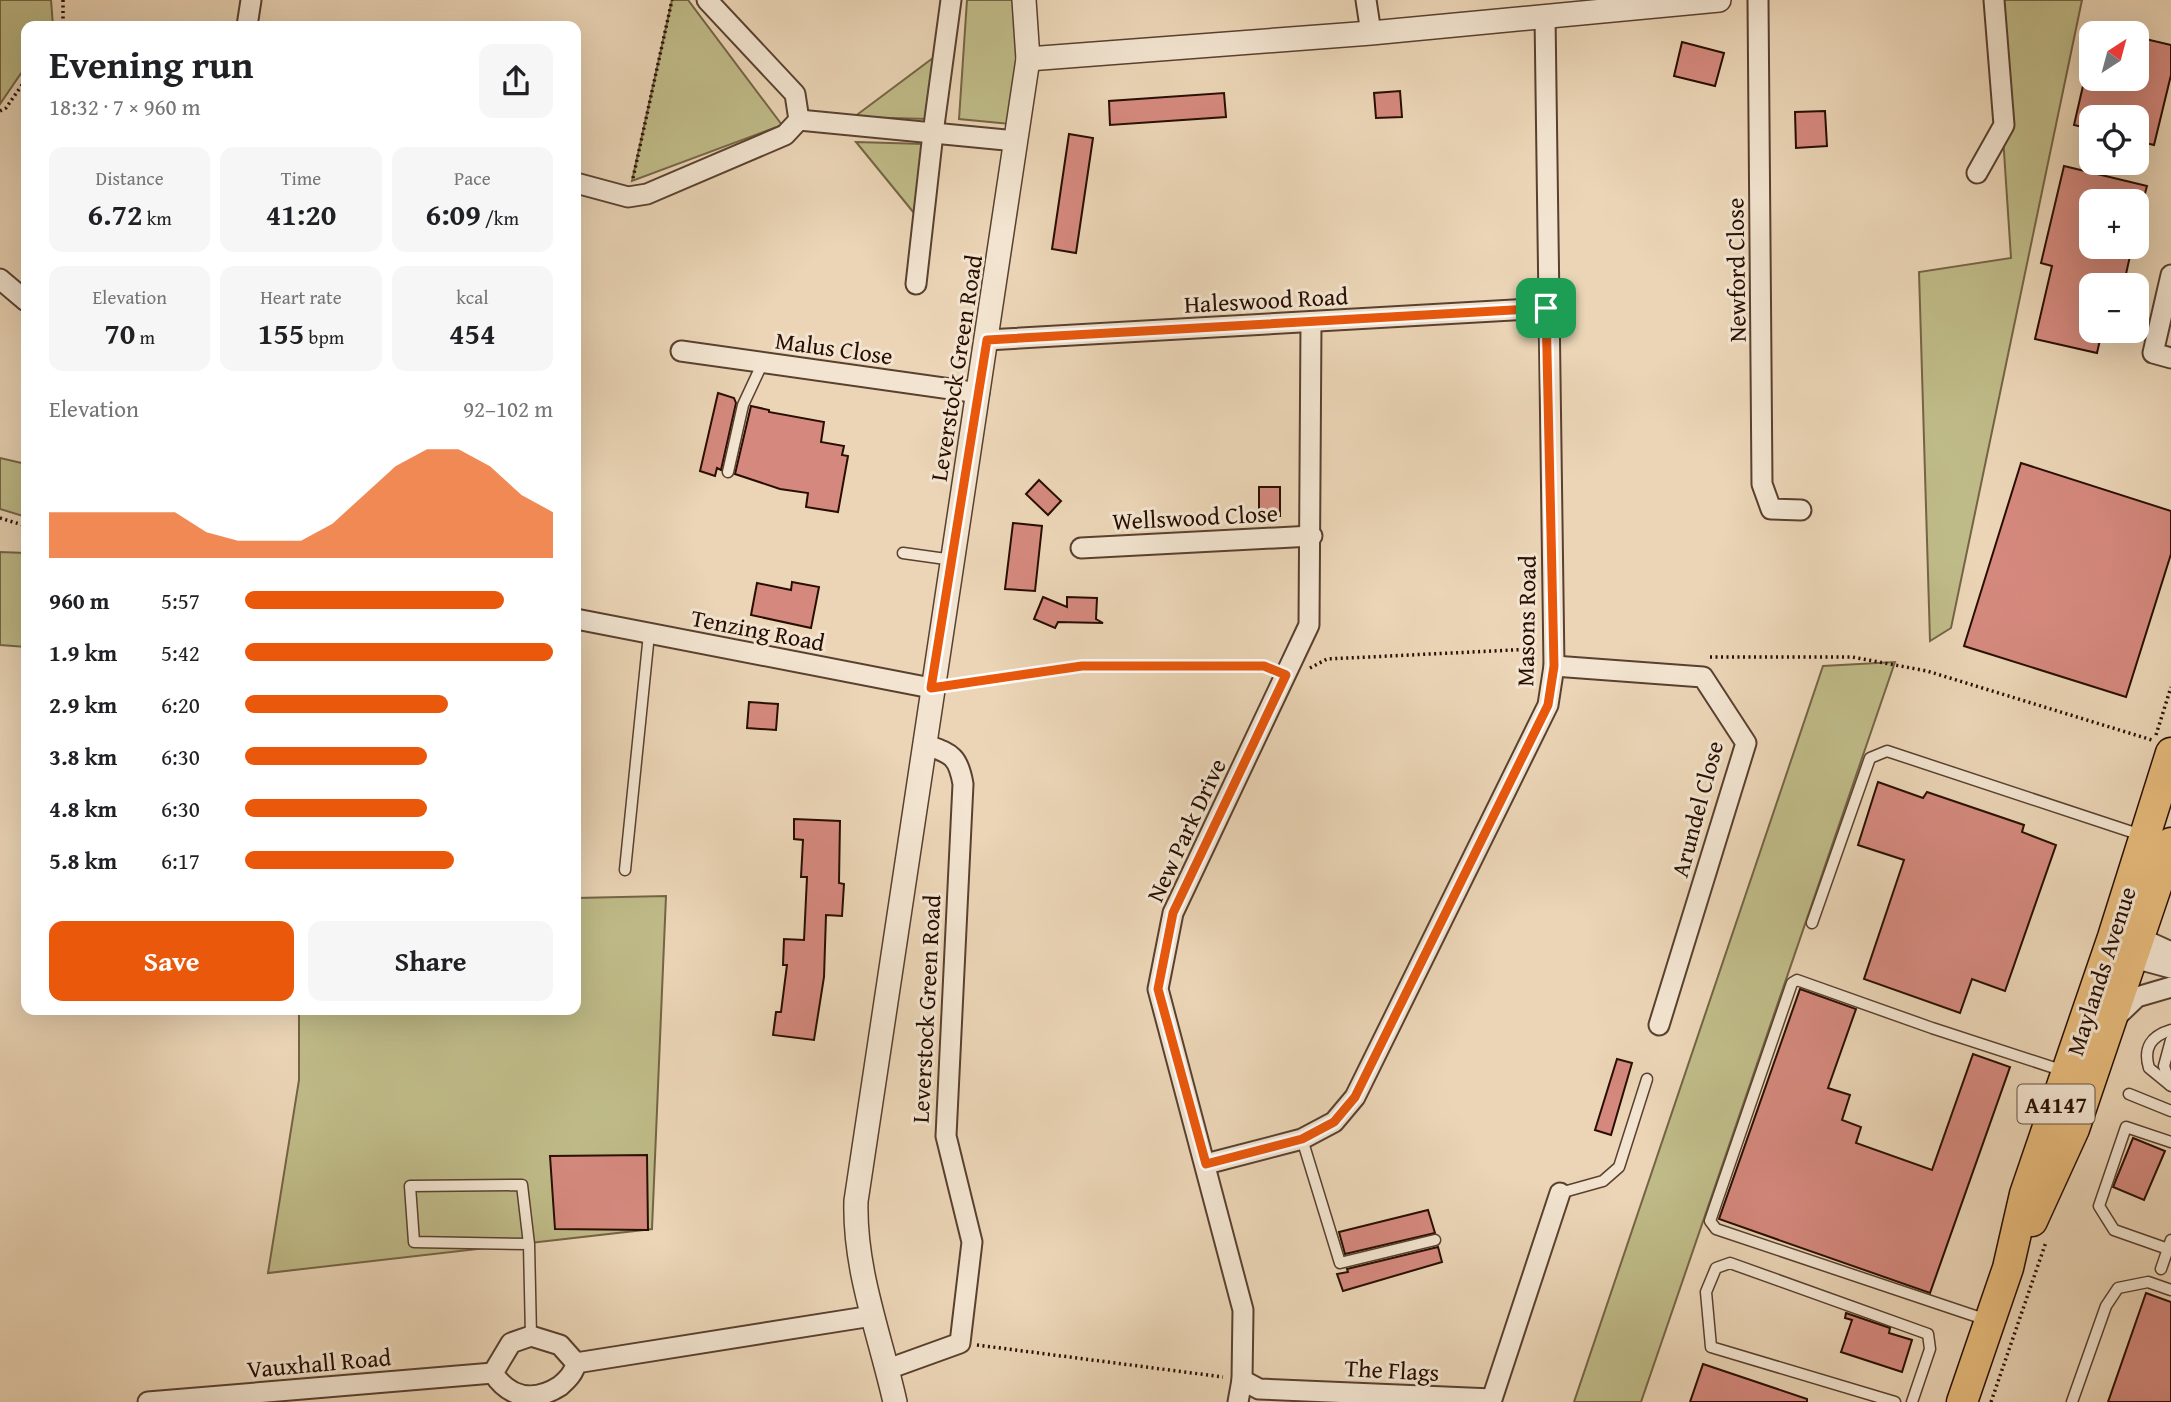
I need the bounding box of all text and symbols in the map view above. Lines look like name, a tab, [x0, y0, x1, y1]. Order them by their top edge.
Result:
north arrow	[2079, 21, 2149, 91]
map controls	[2079, 21, 2149, 343]
text: Evening run	[49, 36, 253, 92]
button: share	[479, 44, 553, 118]
text: 18:32 · 7 × 960 m	[49, 90, 201, 123]
button: locate	[2079, 105, 2149, 175]
text: Distance	[96, 164, 164, 192]
text: Time	[281, 164, 321, 192]
text: Pace	[454, 164, 491, 192]
button: +	[2079, 189, 2149, 259]
text: 6.72	[87, 192, 143, 236]
text: 41:20	[266, 192, 336, 236]
text: 6:09	[426, 192, 481, 236]
street label: Newford Close	[1717, 197, 1755, 343]
text: km	[143, 204, 172, 232]
text: /km	[481, 204, 519, 232]
street label: Leverstock Green Road	[921, 252, 991, 484]
button: −	[2079, 273, 2149, 343]
street label: Haleswood Road	[1183, 278, 1349, 322]
pin	[1516, 278, 1576, 338]
text: Elevation	[92, 283, 167, 311]
text: Heart rate	[260, 283, 342, 311]
text: kcal	[456, 283, 489, 311]
icon: arrive	[1527, 289, 1565, 327]
text: 70	[104, 311, 135, 355]
text: 155	[258, 311, 304, 355]
text: 454	[449, 311, 496, 355]
street label: Malus Close	[773, 322, 895, 374]
text: m	[135, 323, 155, 351]
text: bpm	[304, 323, 344, 351]
text: Elevation	[49, 392, 139, 425]
text: 92–102 m	[463, 392, 553, 425]
street label: Wellswood Close	[1111, 495, 1279, 539]
street label: Masons Road	[1507, 555, 1545, 687]
text: 960 m	[49, 584, 110, 617]
text: 5:57	[161, 584, 200, 617]
street label: Tenzing Road	[688, 600, 828, 660]
text: 1.9 km	[49, 636, 117, 669]
text: 5:42	[161, 636, 200, 669]
text: 2.9 km	[49, 688, 117, 721]
text: 6:20	[161, 688, 200, 721]
street label: Arundel Close	[1662, 737, 1732, 881]
text: 3.8 km	[49, 740, 117, 773]
text: 6:30	[161, 740, 200, 773]
street label: New Park Drive	[1137, 752, 1235, 908]
text: 4.8 km	[49, 792, 117, 825]
text: 6:30	[161, 792, 200, 825]
text: 5.8 km	[49, 844, 117, 877]
text: 6:17	[161, 844, 200, 877]
street label: Maylands Avenue	[2057, 882, 2145, 1060]
street label: Leverstock Green Road	[903, 894, 949, 1124]
button: Save	[49, 921, 294, 1001]
button: Share	[308, 921, 553, 1001]
road number: A4147	[2018, 1084, 2094, 1124]
street label: Vauxhall Road	[245, 1339, 393, 1387]
street label: The Flags	[1344, 1350, 1440, 1390]

